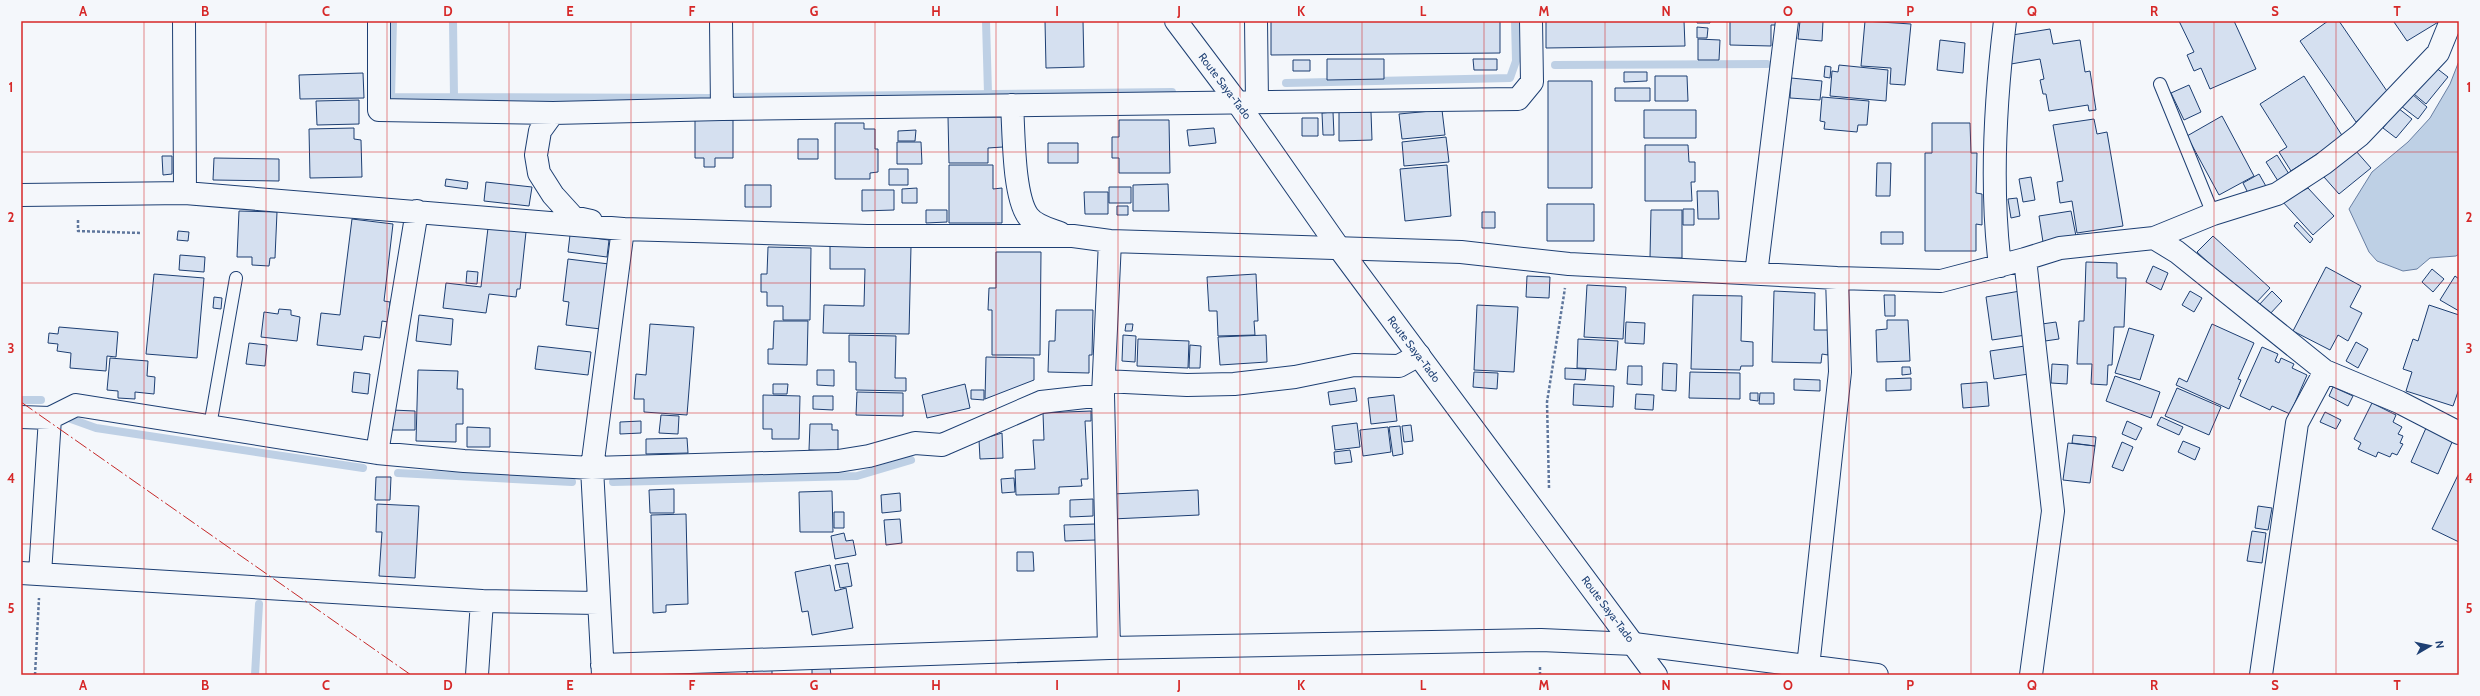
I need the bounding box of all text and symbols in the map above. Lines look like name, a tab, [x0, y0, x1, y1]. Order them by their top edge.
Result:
text: A	[79, 3, 88, 19]
text: B	[201, 3, 209, 19]
text: C	[322, 3, 330, 19]
text: D	[443, 3, 453, 19]
text: E	[566, 3, 574, 19]
text: F	[689, 3, 696, 19]
text: G	[810, 3, 819, 19]
text: H	[931, 3, 941, 19]
text: I	[1055, 3, 1059, 19]
text: J	[1176, 3, 1181, 19]
text: K	[1297, 3, 1306, 19]
text: L	[1420, 3, 1427, 19]
text: M	[1539, 3, 1550, 19]
text: N	[1661, 3, 1671, 19]
text: O	[1783, 3, 1793, 19]
text: P	[1906, 3, 1914, 19]
text: Q	[2027, 3, 2037, 19]
text: R	[2150, 3, 2158, 19]
text: S	[2271, 3, 2279, 19]
text: T	[2393, 3, 2401, 19]
street label: Route Saya-Tado	[1196, 50, 1254, 122]
text: 1	[9, 79, 13, 95]
text: 1	[2467, 79, 2471, 95]
text: 2	[8, 209, 15, 225]
text: 2	[2466, 209, 2473, 225]
street label: Route Saya-Tado	[1385, 313, 1443, 385]
text: 3	[7, 340, 15, 356]
text: 3	[2465, 340, 2473, 356]
text: 4	[7, 470, 15, 486]
text: 4	[2465, 470, 2473, 486]
street label: Route Saya-Tado	[1579, 573, 1637, 645]
text: 5	[8, 600, 15, 616]
text: 5	[2466, 600, 2473, 616]
north arrow	[2410, 626, 2450, 666]
text: N	[2432, 639, 2447, 649]
text: A	[79, 677, 88, 693]
text: B	[201, 677, 209, 693]
text: C	[322, 677, 330, 693]
text: D	[443, 677, 453, 693]
text: E	[566, 677, 574, 693]
text: F	[689, 677, 696, 693]
text: G	[810, 677, 819, 693]
text: H	[931, 677, 941, 693]
text: I	[1055, 677, 1059, 693]
text: J	[1176, 677, 1181, 693]
text: K	[1297, 677, 1306, 693]
text: L	[1420, 677, 1427, 693]
text: M	[1539, 677, 1550, 693]
text: N	[1661, 677, 1671, 693]
text: O	[1783, 677, 1793, 693]
text: P	[1906, 677, 1914, 693]
text: Q	[2027, 677, 2037, 693]
text: R	[2150, 677, 2158, 693]
text: S	[2271, 677, 2279, 693]
text: T	[2393, 677, 2401, 693]

